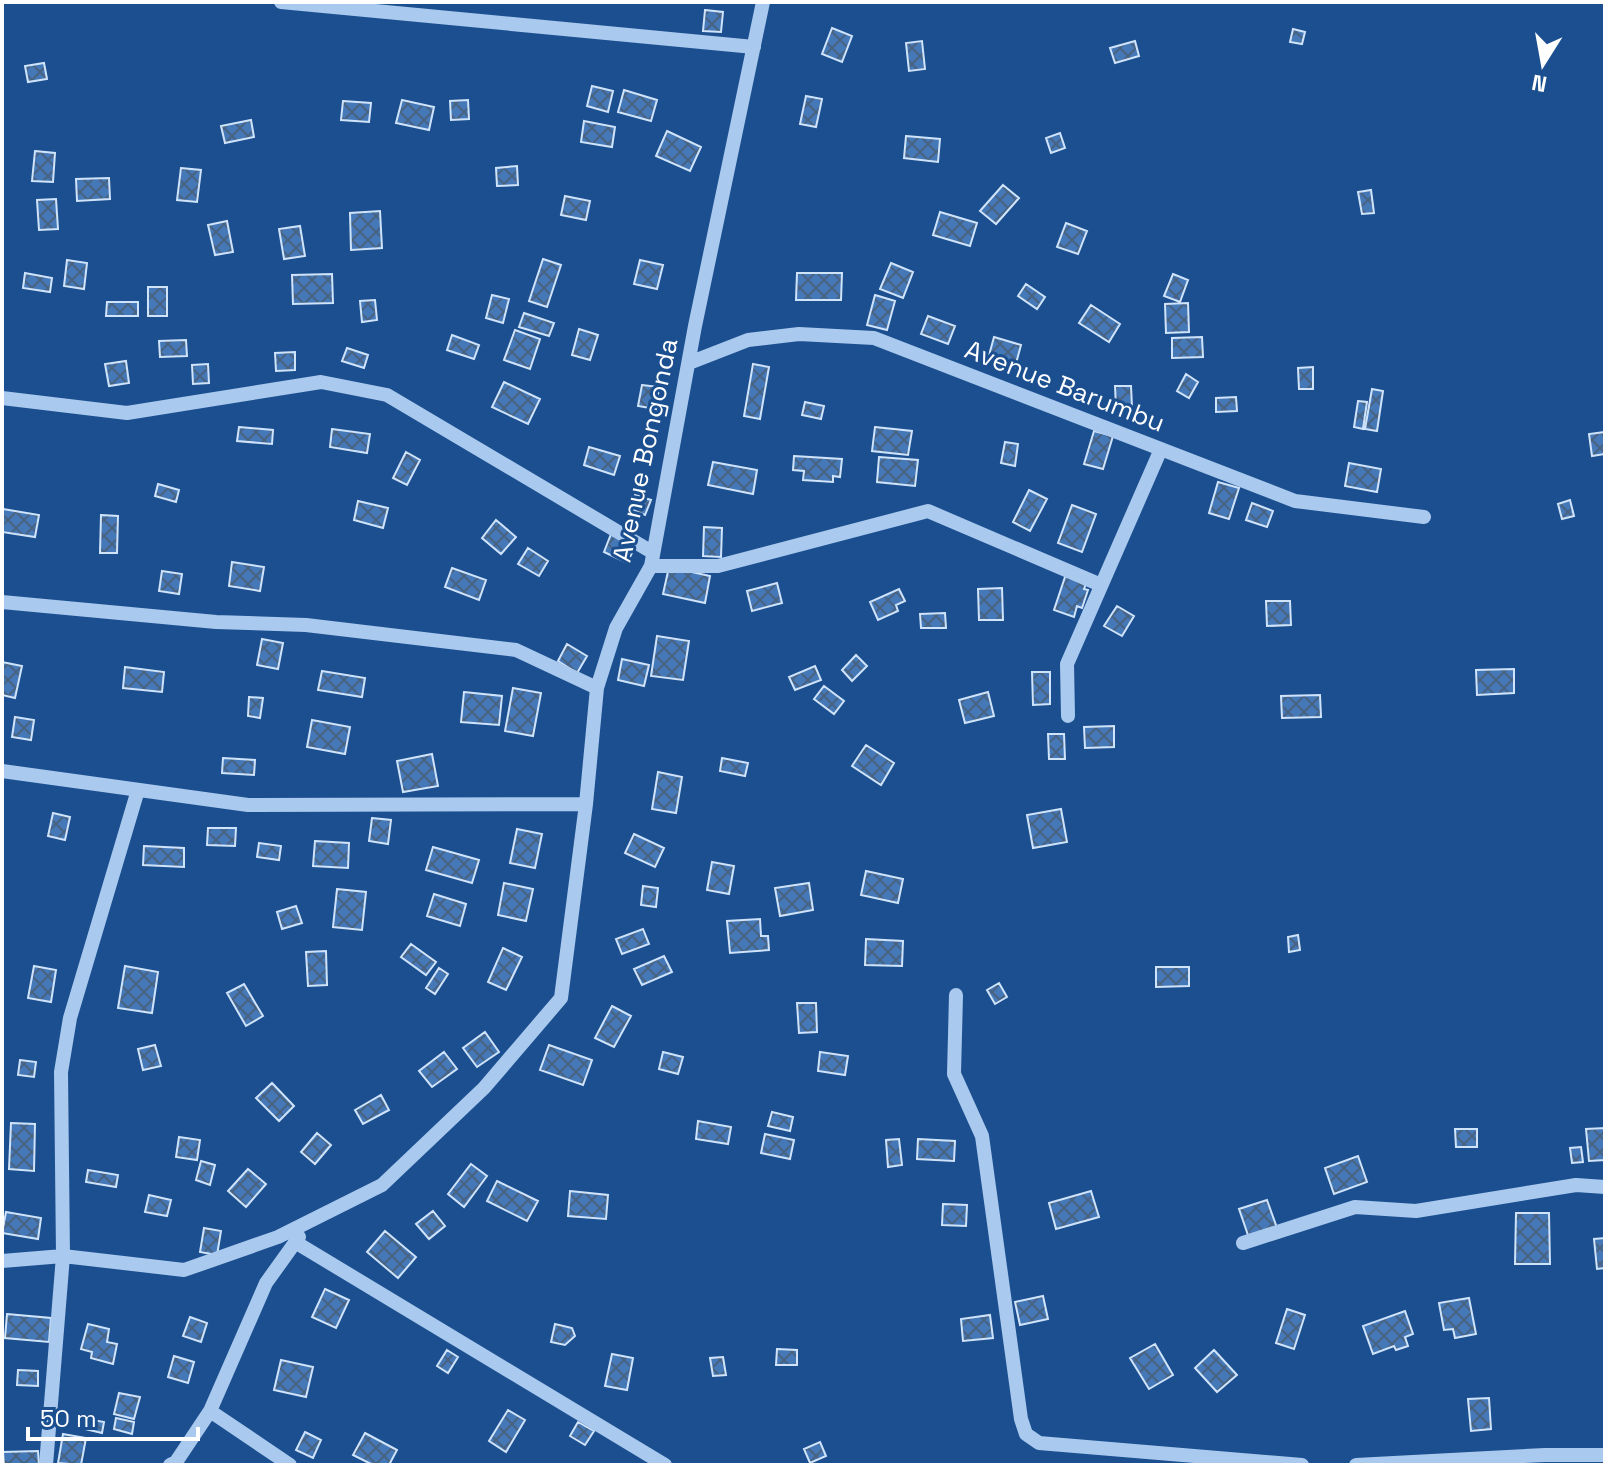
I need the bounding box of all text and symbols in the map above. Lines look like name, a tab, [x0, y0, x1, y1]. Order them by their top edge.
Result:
north arrow	[1503, 24, 1583, 104]
text: N	[1529, 68, 1549, 99]
street label: Avenue Barumbu	[960, 332, 1170, 440]
street label: Avenue Bongonda	[605, 335, 685, 565]
scale bar	[28, 1391, 198, 1441]
text: 50 m	[40, 1403, 97, 1434]

